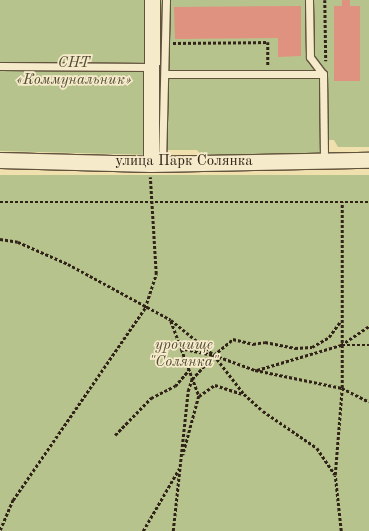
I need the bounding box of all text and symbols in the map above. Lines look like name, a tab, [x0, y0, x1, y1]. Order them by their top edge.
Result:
park label: СНТ «Коммунальник»	[17, 54, 131, 89]
street label: улица Парк Солянка	[115, 153, 253, 171]
park label: урочище "Солянка"	[149, 336, 219, 371]

